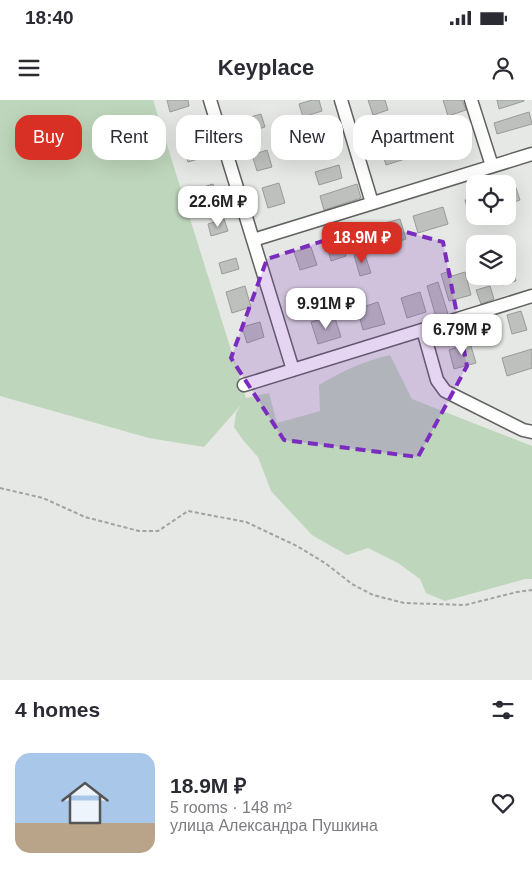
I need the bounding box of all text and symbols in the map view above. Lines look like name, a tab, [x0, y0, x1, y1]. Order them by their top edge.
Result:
text: 18:40	[25, 7, 74, 28]
icon: menu	[15, 54, 43, 82]
icon: person	[489, 54, 517, 82]
text: Keyplace	[218, 55, 314, 80]
chip: Buy	[15, 115, 82, 160]
chip: Rent	[92, 115, 166, 160]
chip: Filters	[176, 115, 261, 160]
chip: New	[271, 115, 343, 160]
chip: Apartment	[353, 115, 472, 160]
map controls	[466, 175, 516, 285]
button: locate	[466, 175, 516, 225]
pin: 22.6M ₽	[172, 186, 264, 228]
text: 22.6M ₽	[189, 193, 247, 210]
pin: 18.9M ₽	[316, 221, 408, 264]
text: 18.9M ₽	[333, 229, 391, 246]
button: layers	[466, 235, 516, 285]
pin: 9.91M ₽	[280, 288, 372, 330]
text: 9.91M ₽	[297, 295, 355, 312]
pin: 6.79M ₽	[416, 314, 508, 356]
text: 6.79M ₽	[433, 321, 491, 338]
icon: filters	[489, 696, 517, 724]
text: 4 homes	[15, 698, 100, 721]
icon: home	[55, 773, 115, 833]
text: 18.9M ₽	[170, 774, 246, 797]
icon: heart	[489, 789, 517, 817]
text: 5 rooms · 148 m²	[170, 799, 292, 816]
text: улица Александра Пушкина	[170, 817, 378, 834]

